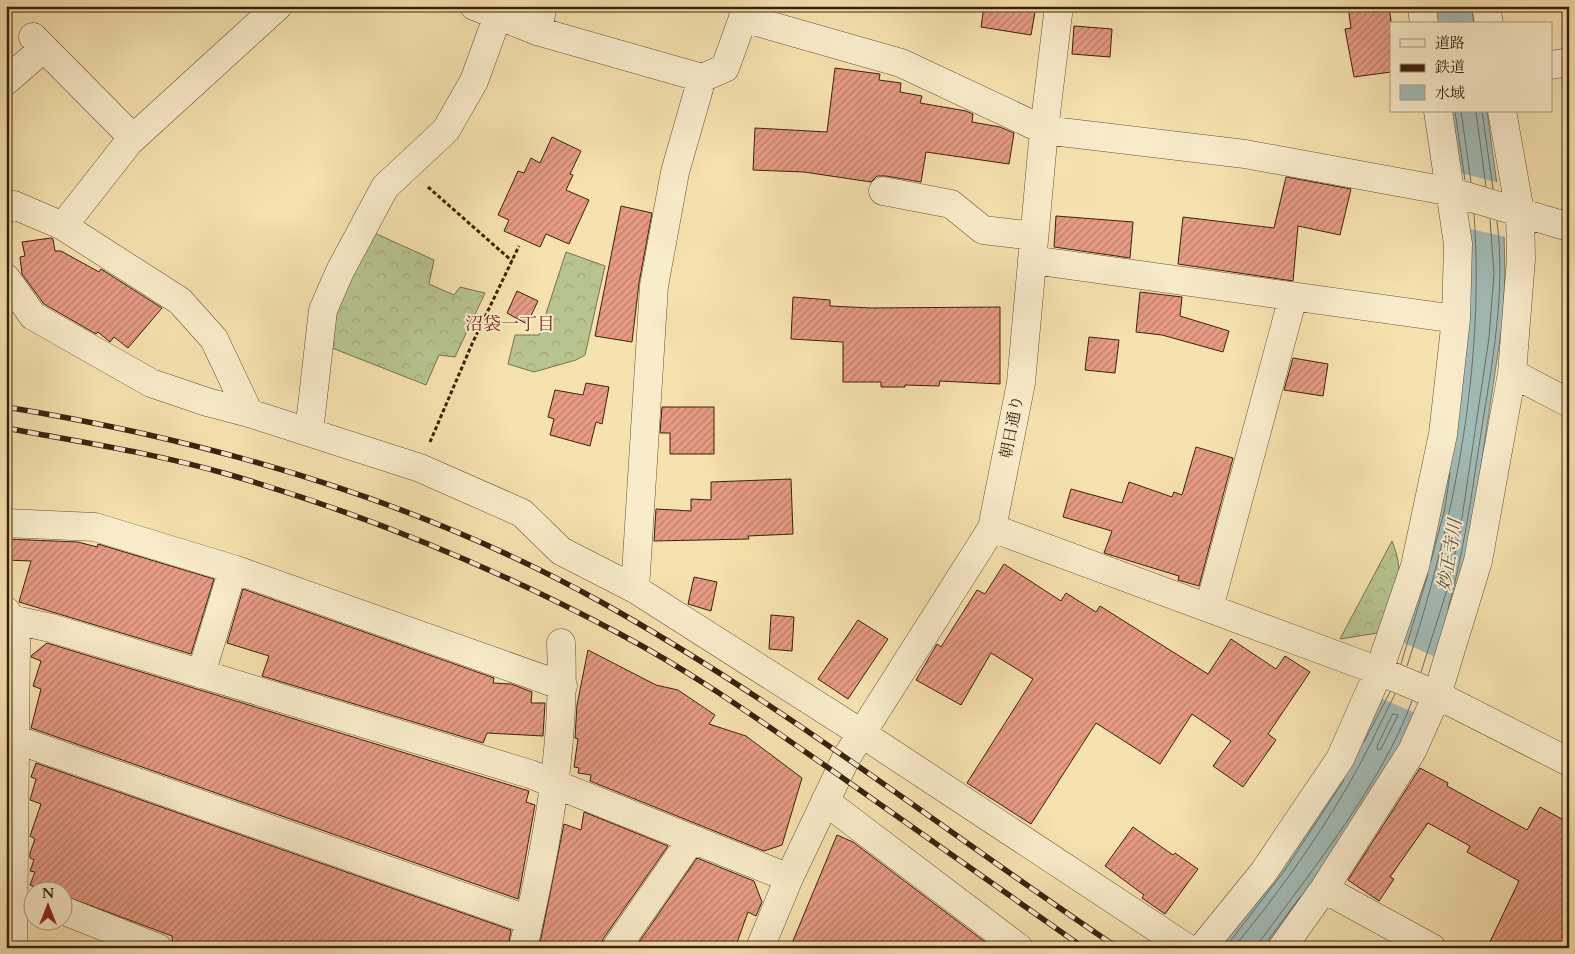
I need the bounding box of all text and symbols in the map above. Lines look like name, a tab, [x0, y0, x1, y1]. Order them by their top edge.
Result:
legend	[1390, 22, 1552, 112]
text: 道路	[1435, 33, 1465, 53]
text: 鉄道	[1435, 57, 1465, 77]
text: 水域	[1435, 83, 1465, 103]
district label: 沼袋一丁目	[465, 312, 555, 337]
street label: 朝日通り	[995, 393, 1029, 461]
water label: 妙正寺川	[1432, 516, 1468, 593]
north arrow	[22, 882, 72, 932]
text: N	[42, 884, 54, 903]

